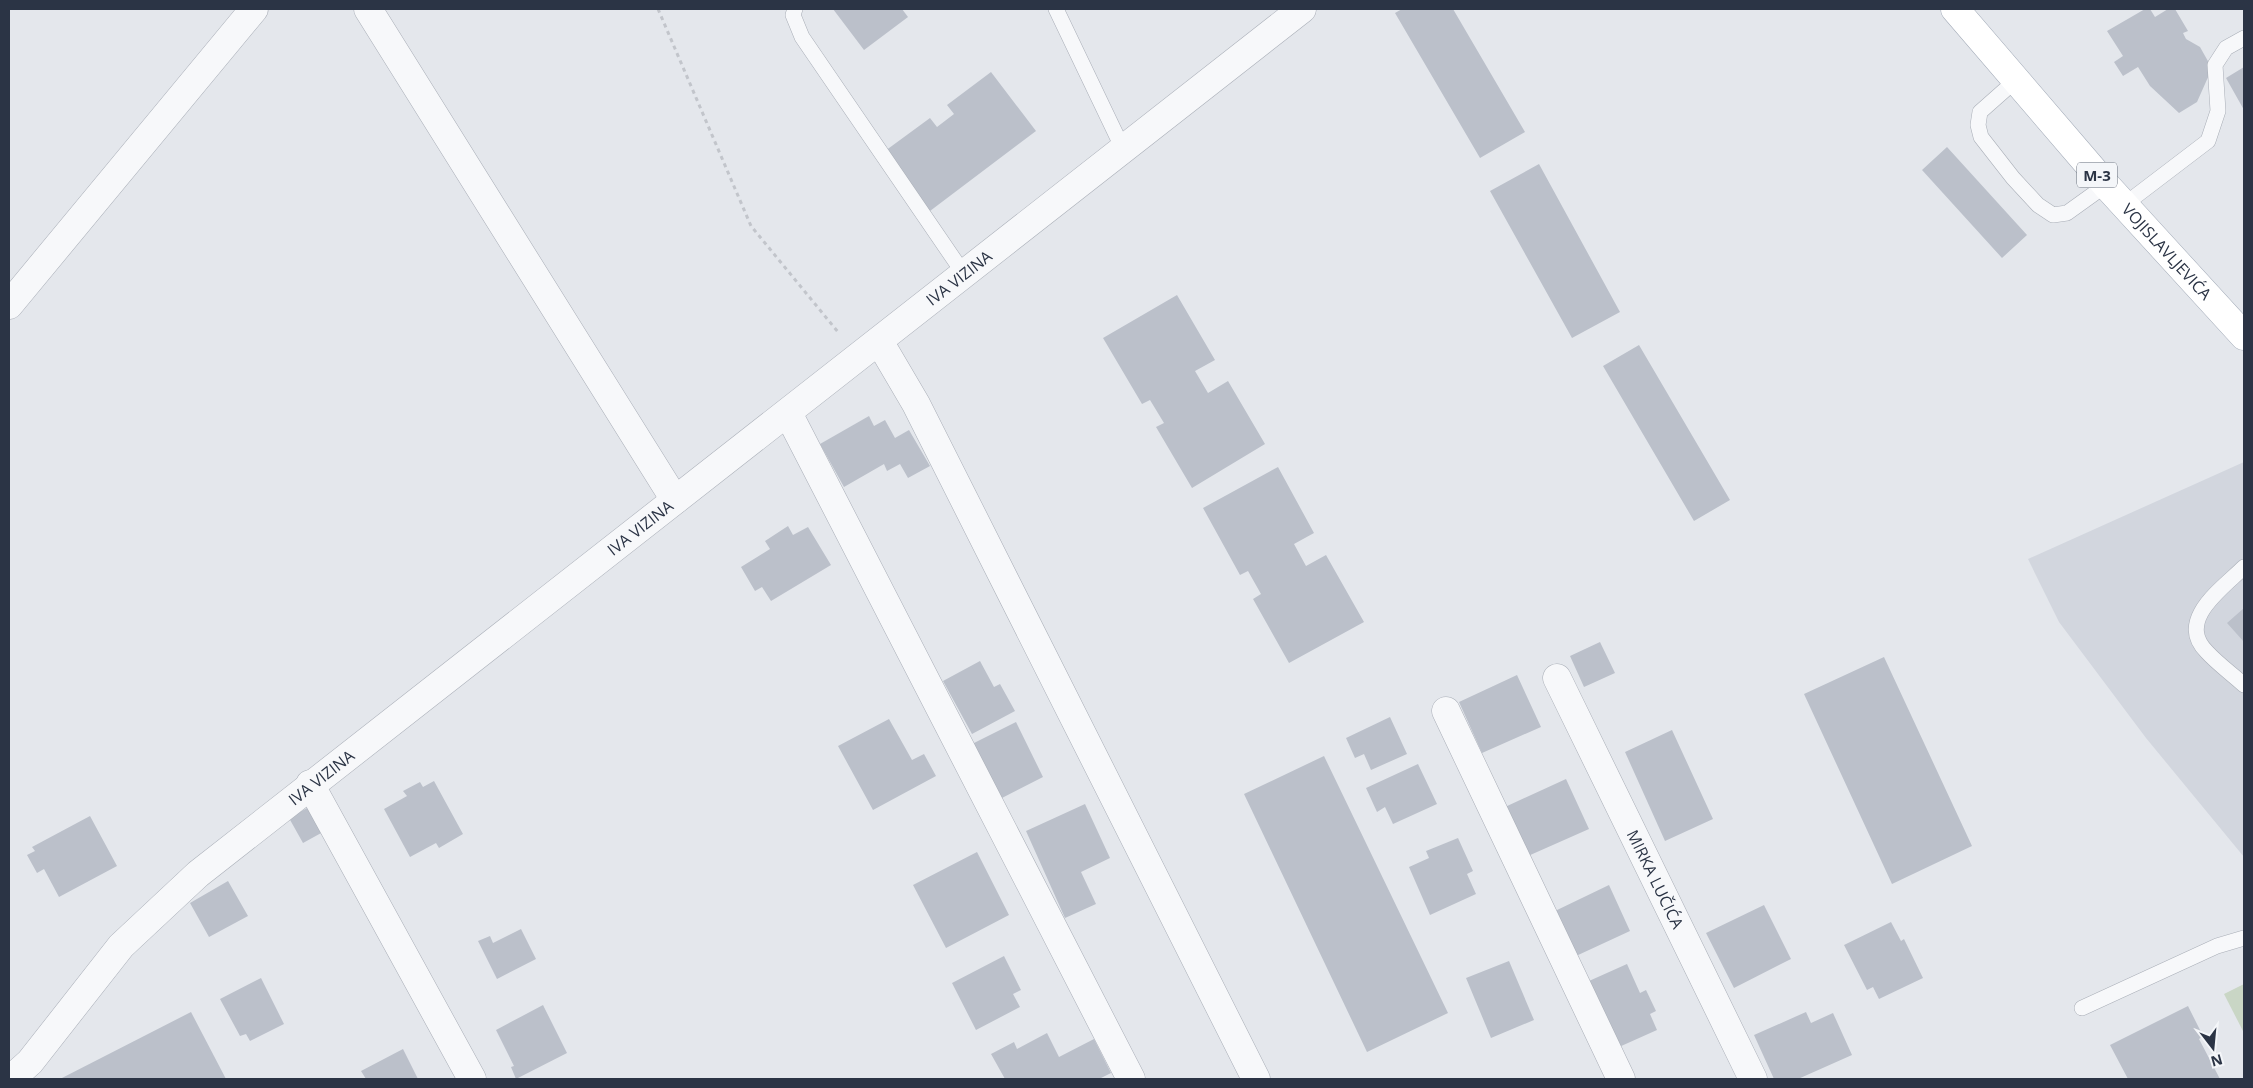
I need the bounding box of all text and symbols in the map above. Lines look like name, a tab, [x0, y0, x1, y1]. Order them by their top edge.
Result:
road number: M-3	[2077, 162, 2117, 188]
street label: VOJISLAVLJEVIĆA	[2117, 199, 2217, 305]
street label: IVA VIZINA	[921, 245, 997, 311]
street label: IVA VIZINA	[603, 494, 678, 560]
street label: IVA VIZINA	[284, 744, 360, 810]
street label: MIRKA LUČIĆA	[1622, 826, 1689, 933]
north arrow	[2188, 1023, 2238, 1073]
text: N	[2209, 1050, 2225, 1072]

